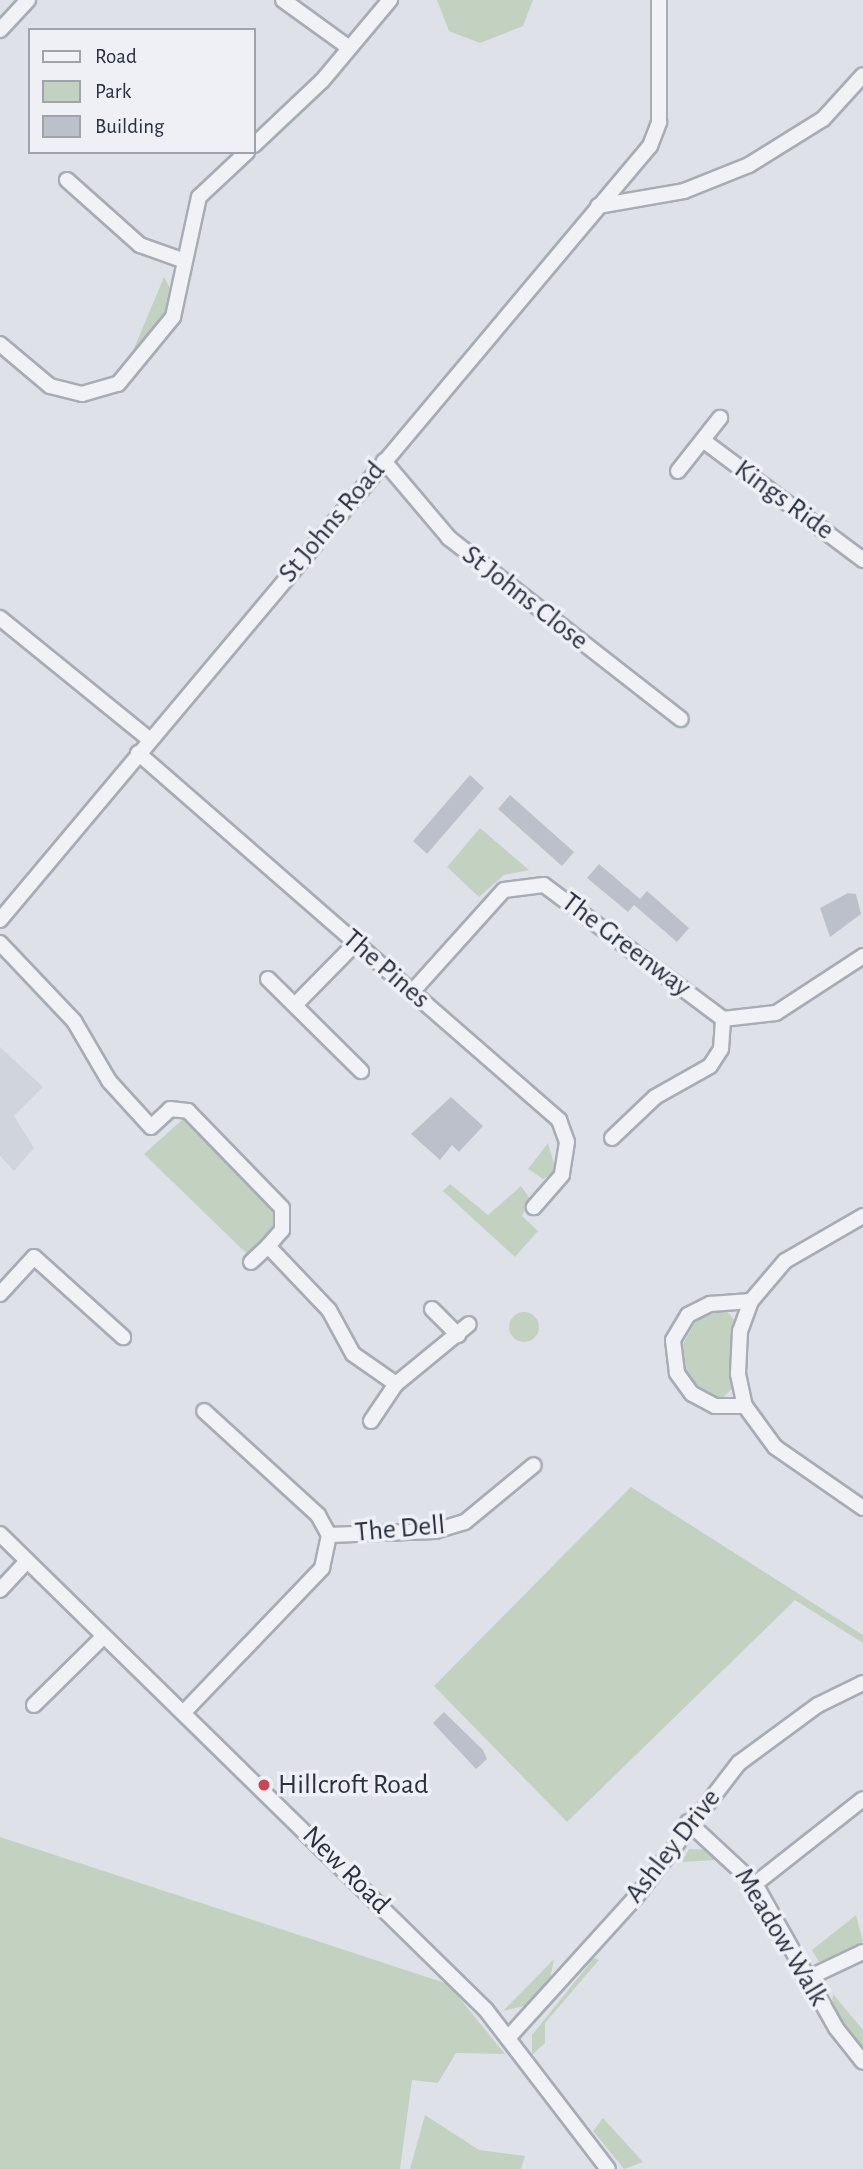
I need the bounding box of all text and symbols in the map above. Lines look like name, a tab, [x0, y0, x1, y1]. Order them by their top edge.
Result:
legend	[28, 28, 256, 154]
text: Road	[95, 46, 137, 67]
text: Park	[95, 81, 131, 102]
text: Building	[95, 116, 164, 137]
street label: Kings Ride	[728, 453, 840, 547]
street label: St Johns Road	[272, 455, 392, 589]
street label: St Johns Close	[455, 538, 595, 658]
street label: The Greenway	[555, 885, 697, 1005]
street label: The Pines	[336, 922, 436, 1016]
street label: The Dell	[354, 1508, 446, 1550]
place label: Hillcroft Road	[278, 1768, 428, 1802]
marker: Hillcroft Road	[256, 1777, 272, 1793]
street label: Ashley Drive	[618, 1782, 728, 1910]
street label: New Road	[295, 1819, 397, 1921]
street label: Meadow Walk	[727, 1862, 835, 2012]

